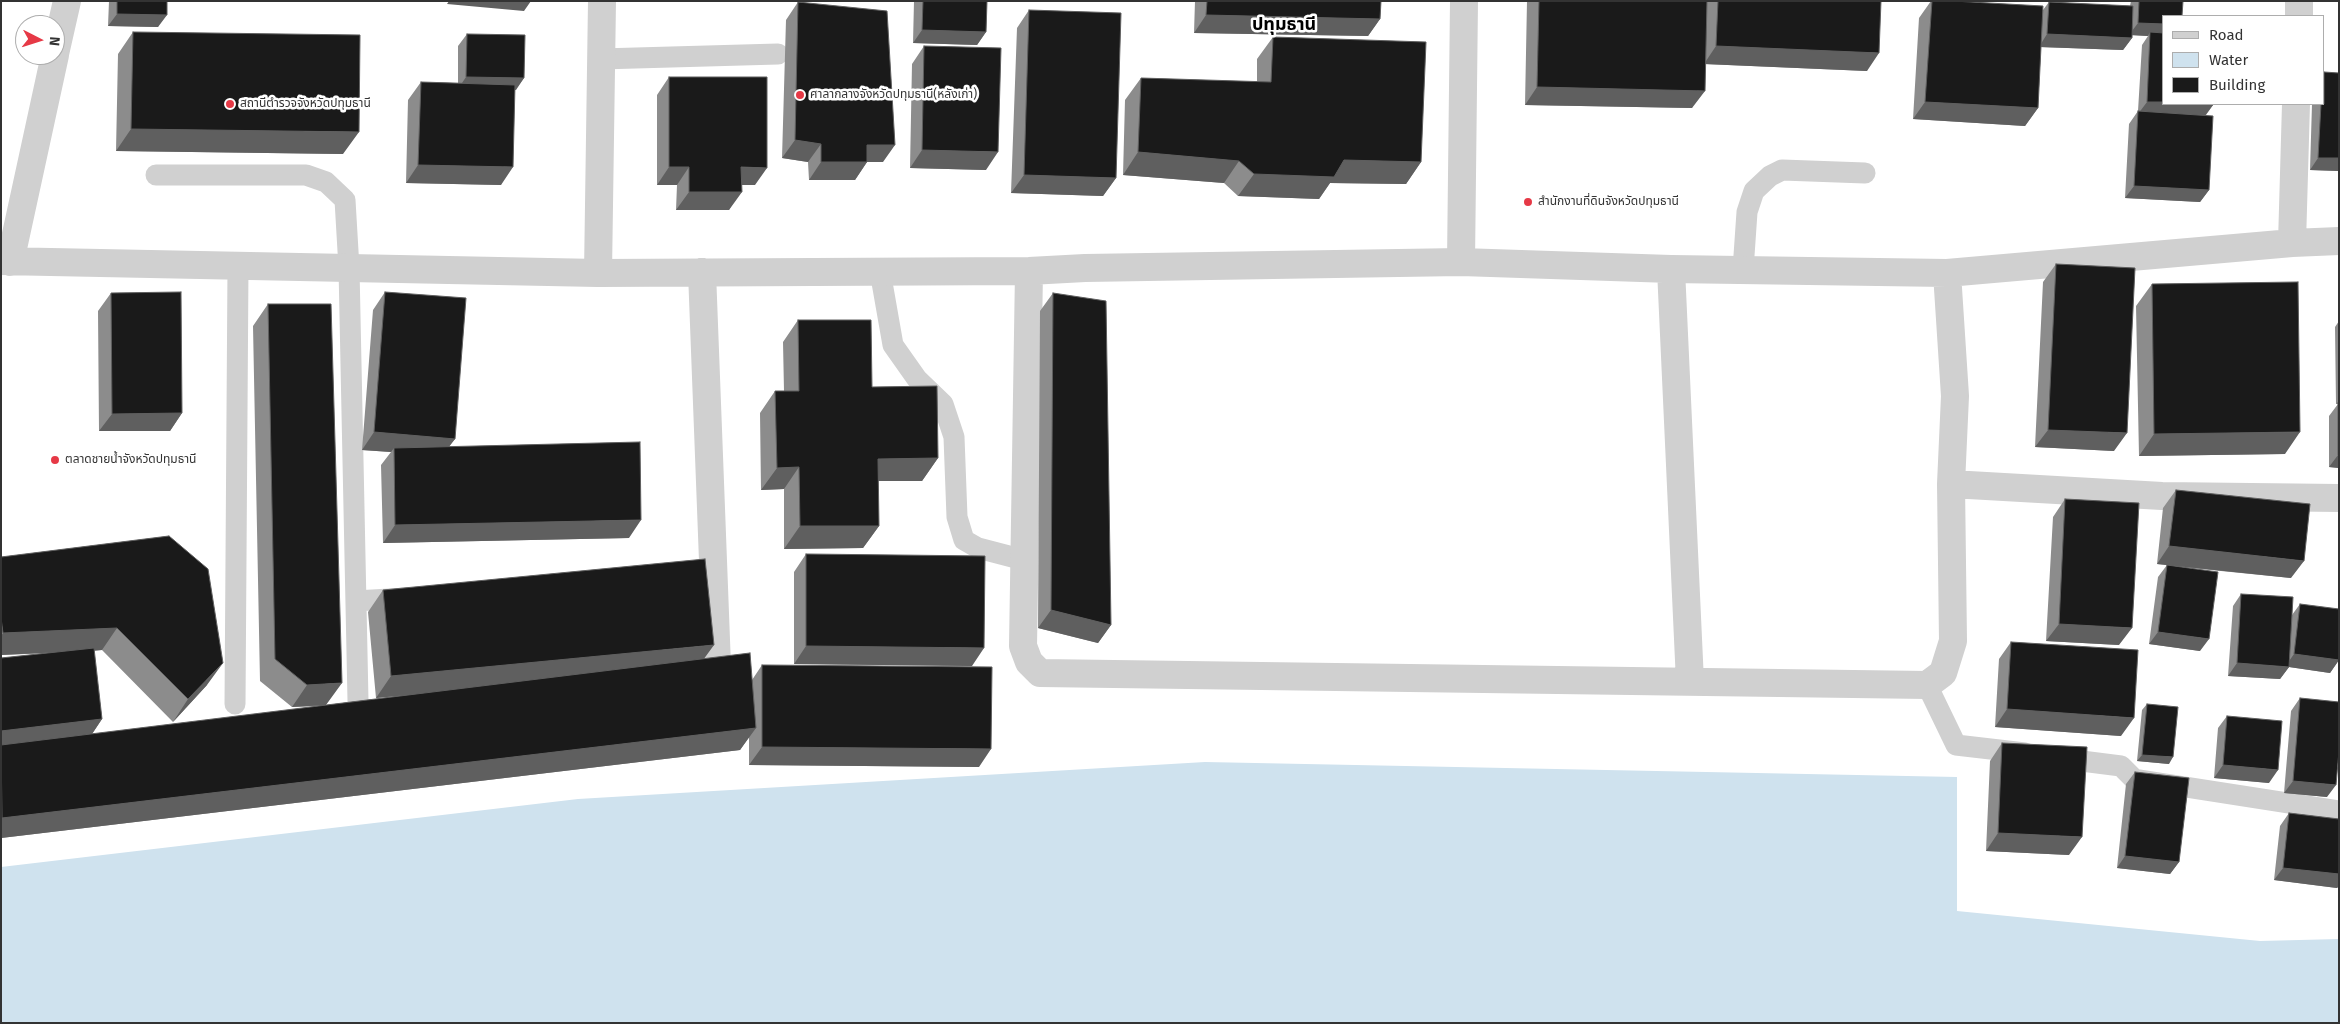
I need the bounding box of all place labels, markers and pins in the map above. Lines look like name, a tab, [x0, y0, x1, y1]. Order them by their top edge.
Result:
place label: ศาลากลางจังหวัดปทุมธานี(หลังเก่า)	[810, 88, 977, 102]
marker: ศาลากลางจังหวัดปทุมธานี(หลังเก่า)	[794, 89, 806, 101]
place label: สถานีตำรวจจังหวัดปทุมธานี	[240, 97, 371, 111]
marker: สถานีตำรวจจังหวัดปทุมธานี	[224, 98, 236, 110]
place label: สำนักงานที่ดินจังหวัดปทุมธานี	[1538, 195, 1679, 209]
marker: สำนักงานที่ดินจังหวัดปทุมธานี	[1522, 196, 1534, 208]
place label: ตลาดชายน้ำจังหวัดปทุมธานี	[65, 453, 196, 467]
marker: ตลาดชายน้ำจังหวัดปทุมธานี	[49, 454, 61, 466]

